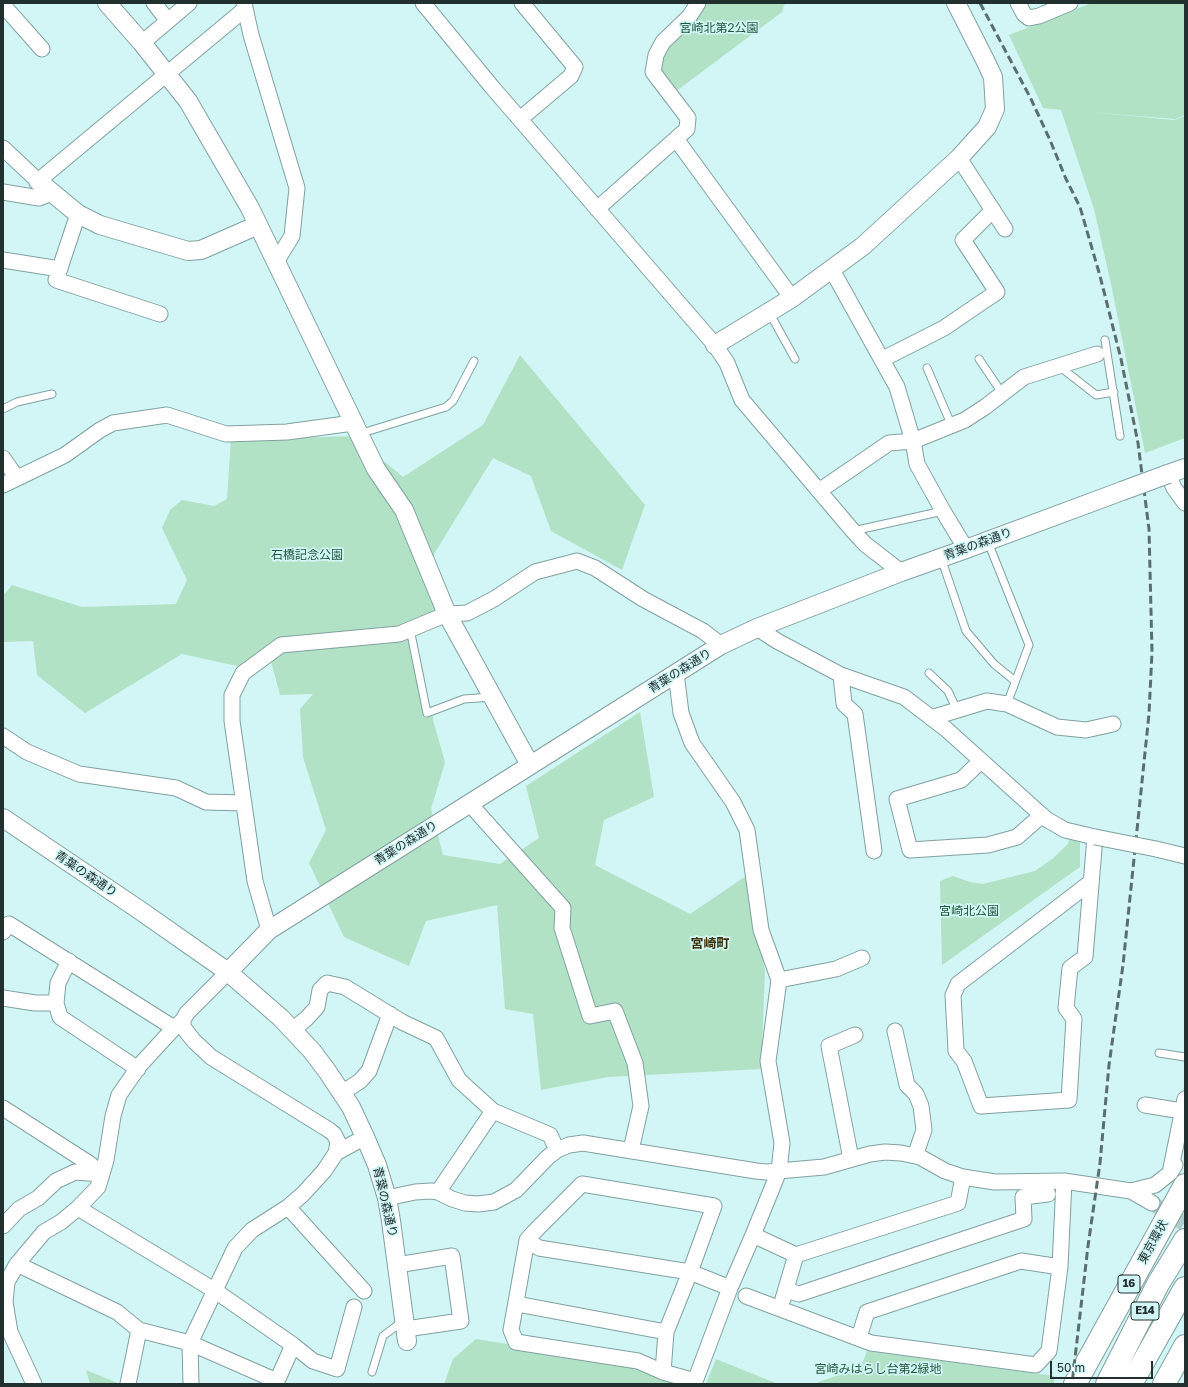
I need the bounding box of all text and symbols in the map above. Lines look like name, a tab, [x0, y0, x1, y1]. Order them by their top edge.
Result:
park label: 宮崎北第2公園	[680, 21, 758, 35]
street label: 青葉の森通り	[942, 525, 1014, 563]
park label: 石橋記念公園	[271, 548, 343, 562]
street label: 青葉の森通り	[646, 646, 714, 696]
street label: 青葉の森通り	[372, 818, 440, 868]
street label: 青葉の森通り	[52, 848, 120, 900]
park label: 宮崎北公園	[939, 904, 999, 918]
district label: 宮崎町	[691, 936, 729, 952]
street label: 青葉の森通り	[370, 1165, 400, 1239]
street label: 東京環状	[1135, 1218, 1171, 1266]
road number: 16	[1118, 1275, 1140, 1293]
road number: E14	[1131, 1302, 1159, 1320]
scale bar	[1052, 1353, 1155, 1379]
text: 50 m	[1057, 1360, 1085, 1375]
park label: 宮崎みはらし台第2緑地	[815, 1362, 941, 1376]

